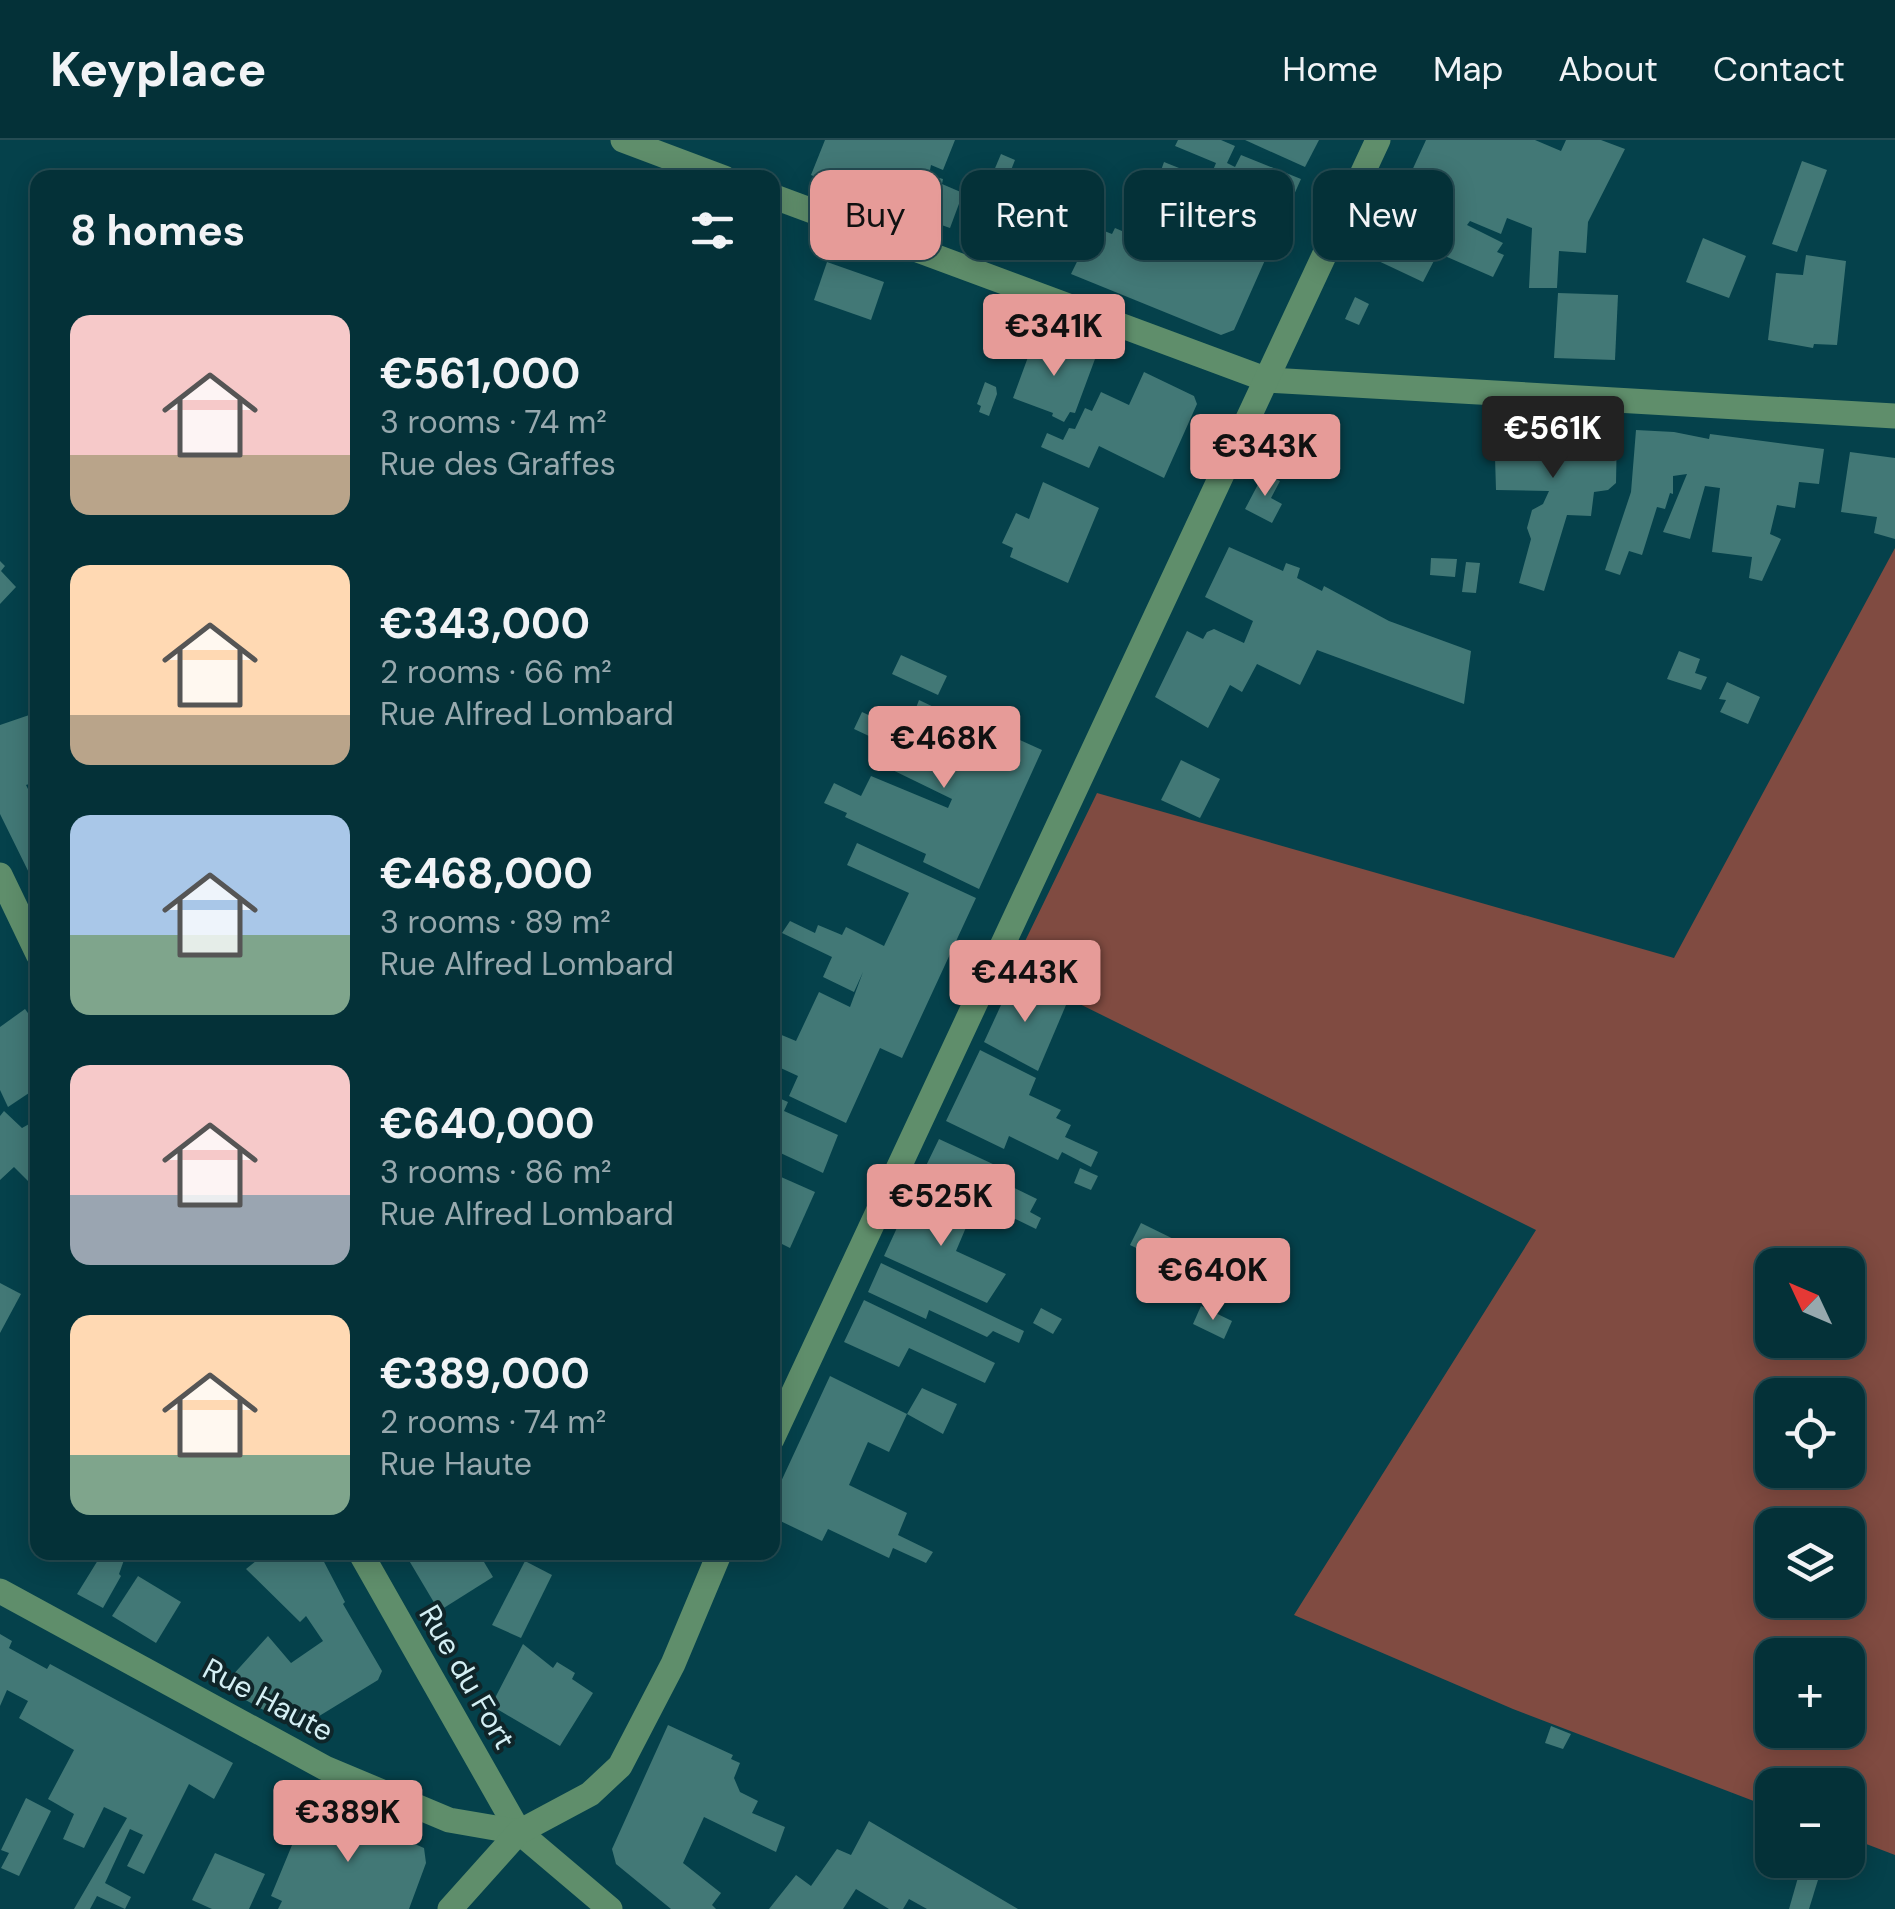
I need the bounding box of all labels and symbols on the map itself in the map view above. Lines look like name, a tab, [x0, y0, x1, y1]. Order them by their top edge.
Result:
pin: €341K	[984, 294, 1124, 379]
pin: €561K	[1483, 396, 1623, 481]
pin: €343K	[1195, 414, 1335, 499]
pin: €468K	[874, 706, 1014, 791]
pin: €443K	[955, 940, 1095, 1025]
pin: €525K	[871, 1164, 1011, 1249]
pin: €640K	[1143, 1238, 1283, 1323]
north arrow	[1755, 1248, 1865, 1358]
street label: Rue du Fort	[411, 1598, 524, 1756]
street label: Rue Haute	[196, 1649, 340, 1750]
pin: €389K	[278, 1780, 418, 1865]

